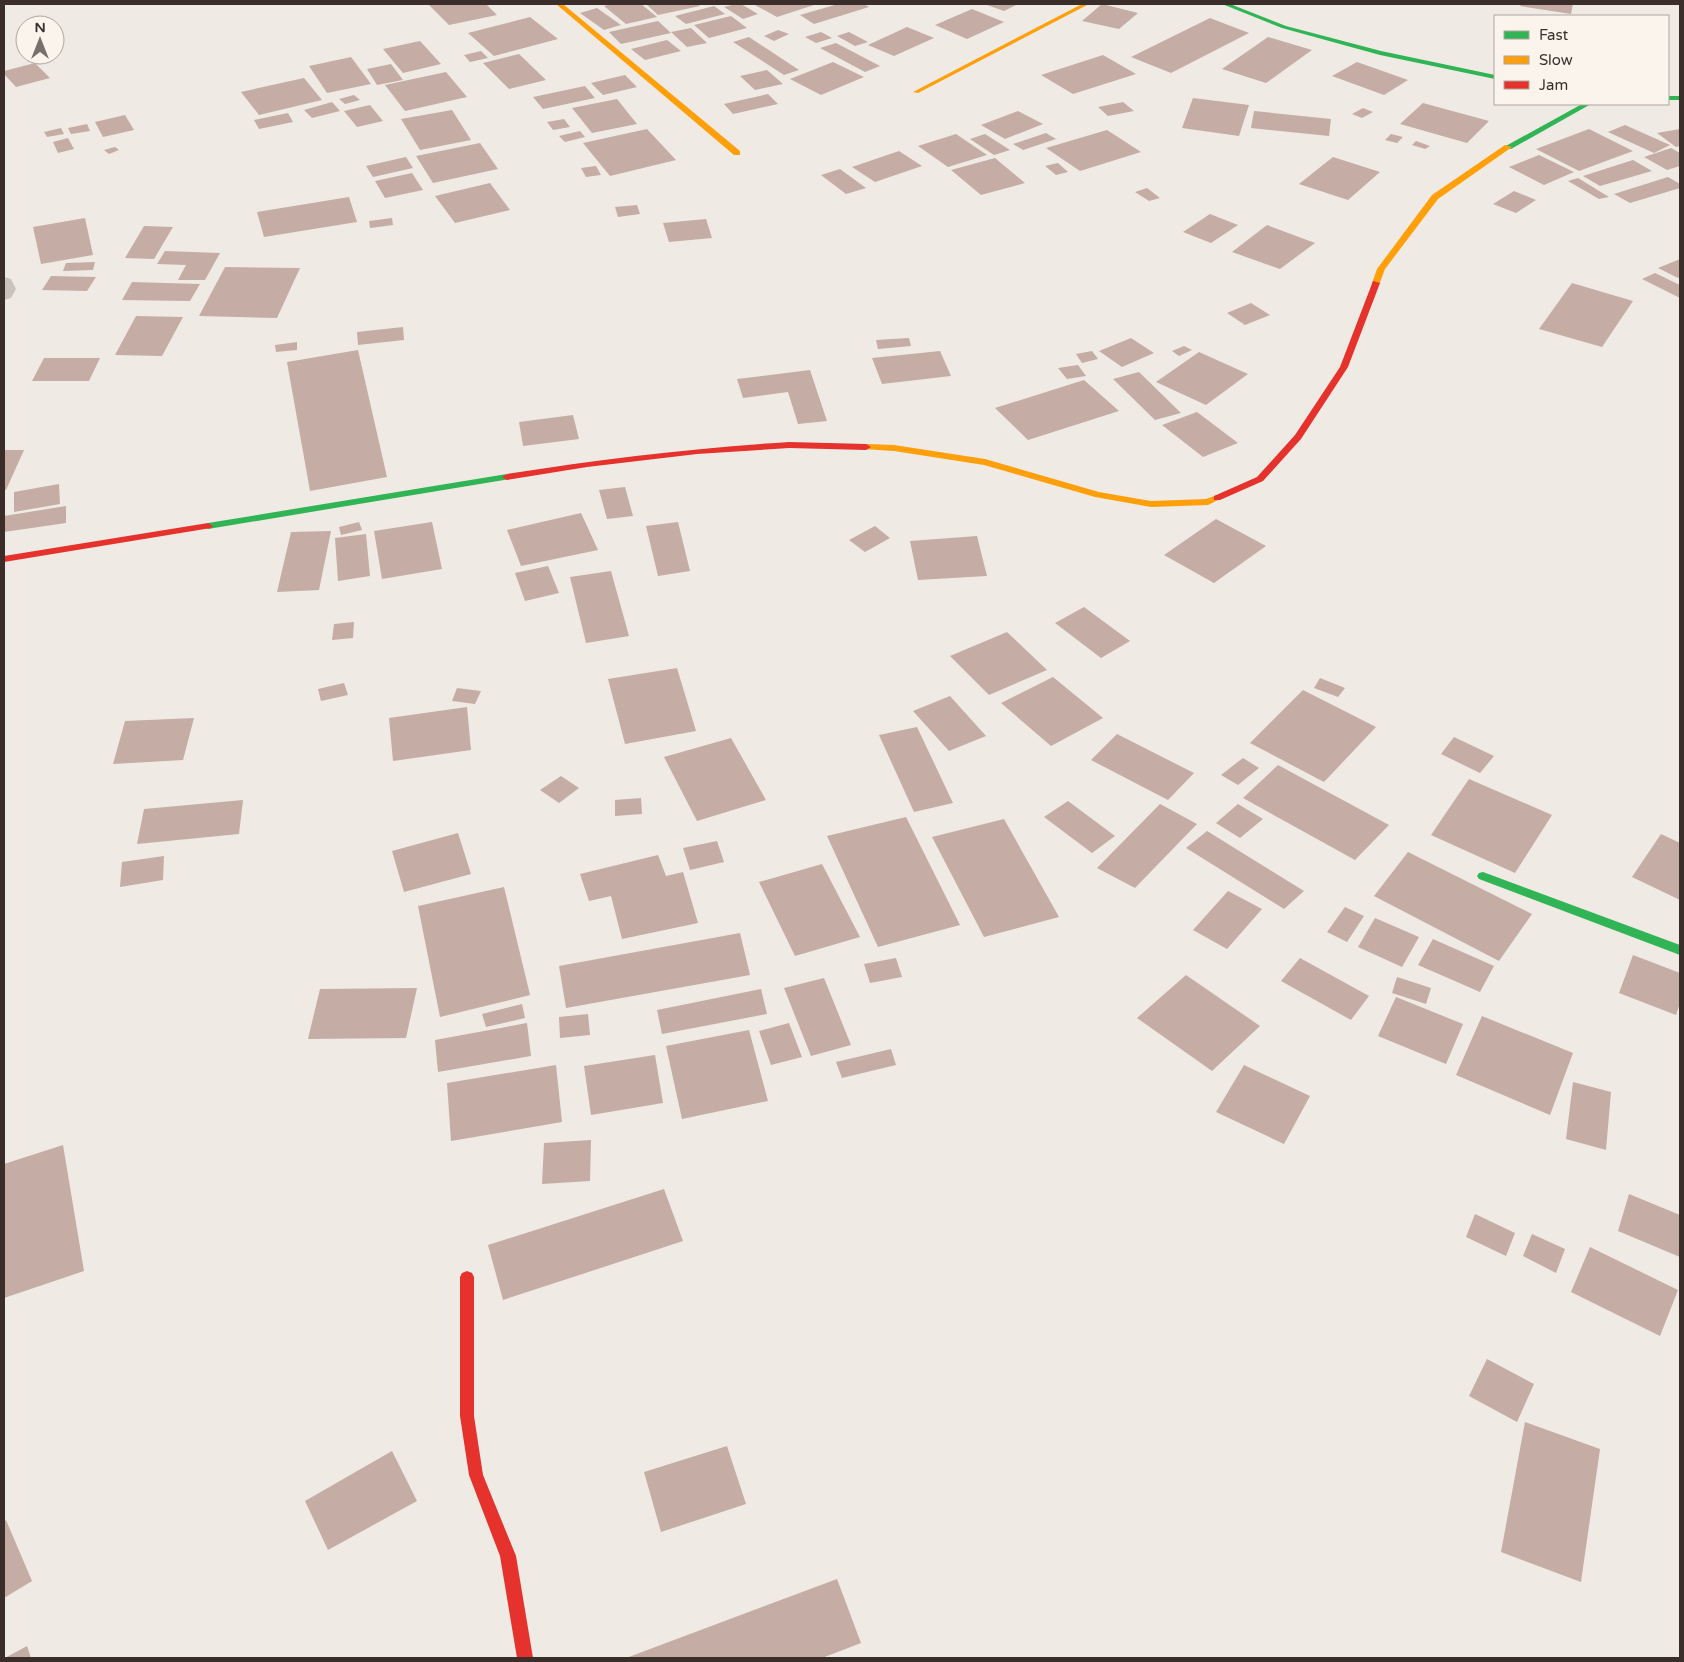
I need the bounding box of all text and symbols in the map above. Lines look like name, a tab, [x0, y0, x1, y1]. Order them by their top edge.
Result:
north arrow	[15, 15, 65, 65]
legend	[1494, 15, 1669, 105]
text: N	[34, 19, 46, 36]
text: Fast	[1539, 26, 1569, 44]
text: Slow	[1539, 51, 1573, 69]
text: Jam	[1539, 76, 1568, 94]

